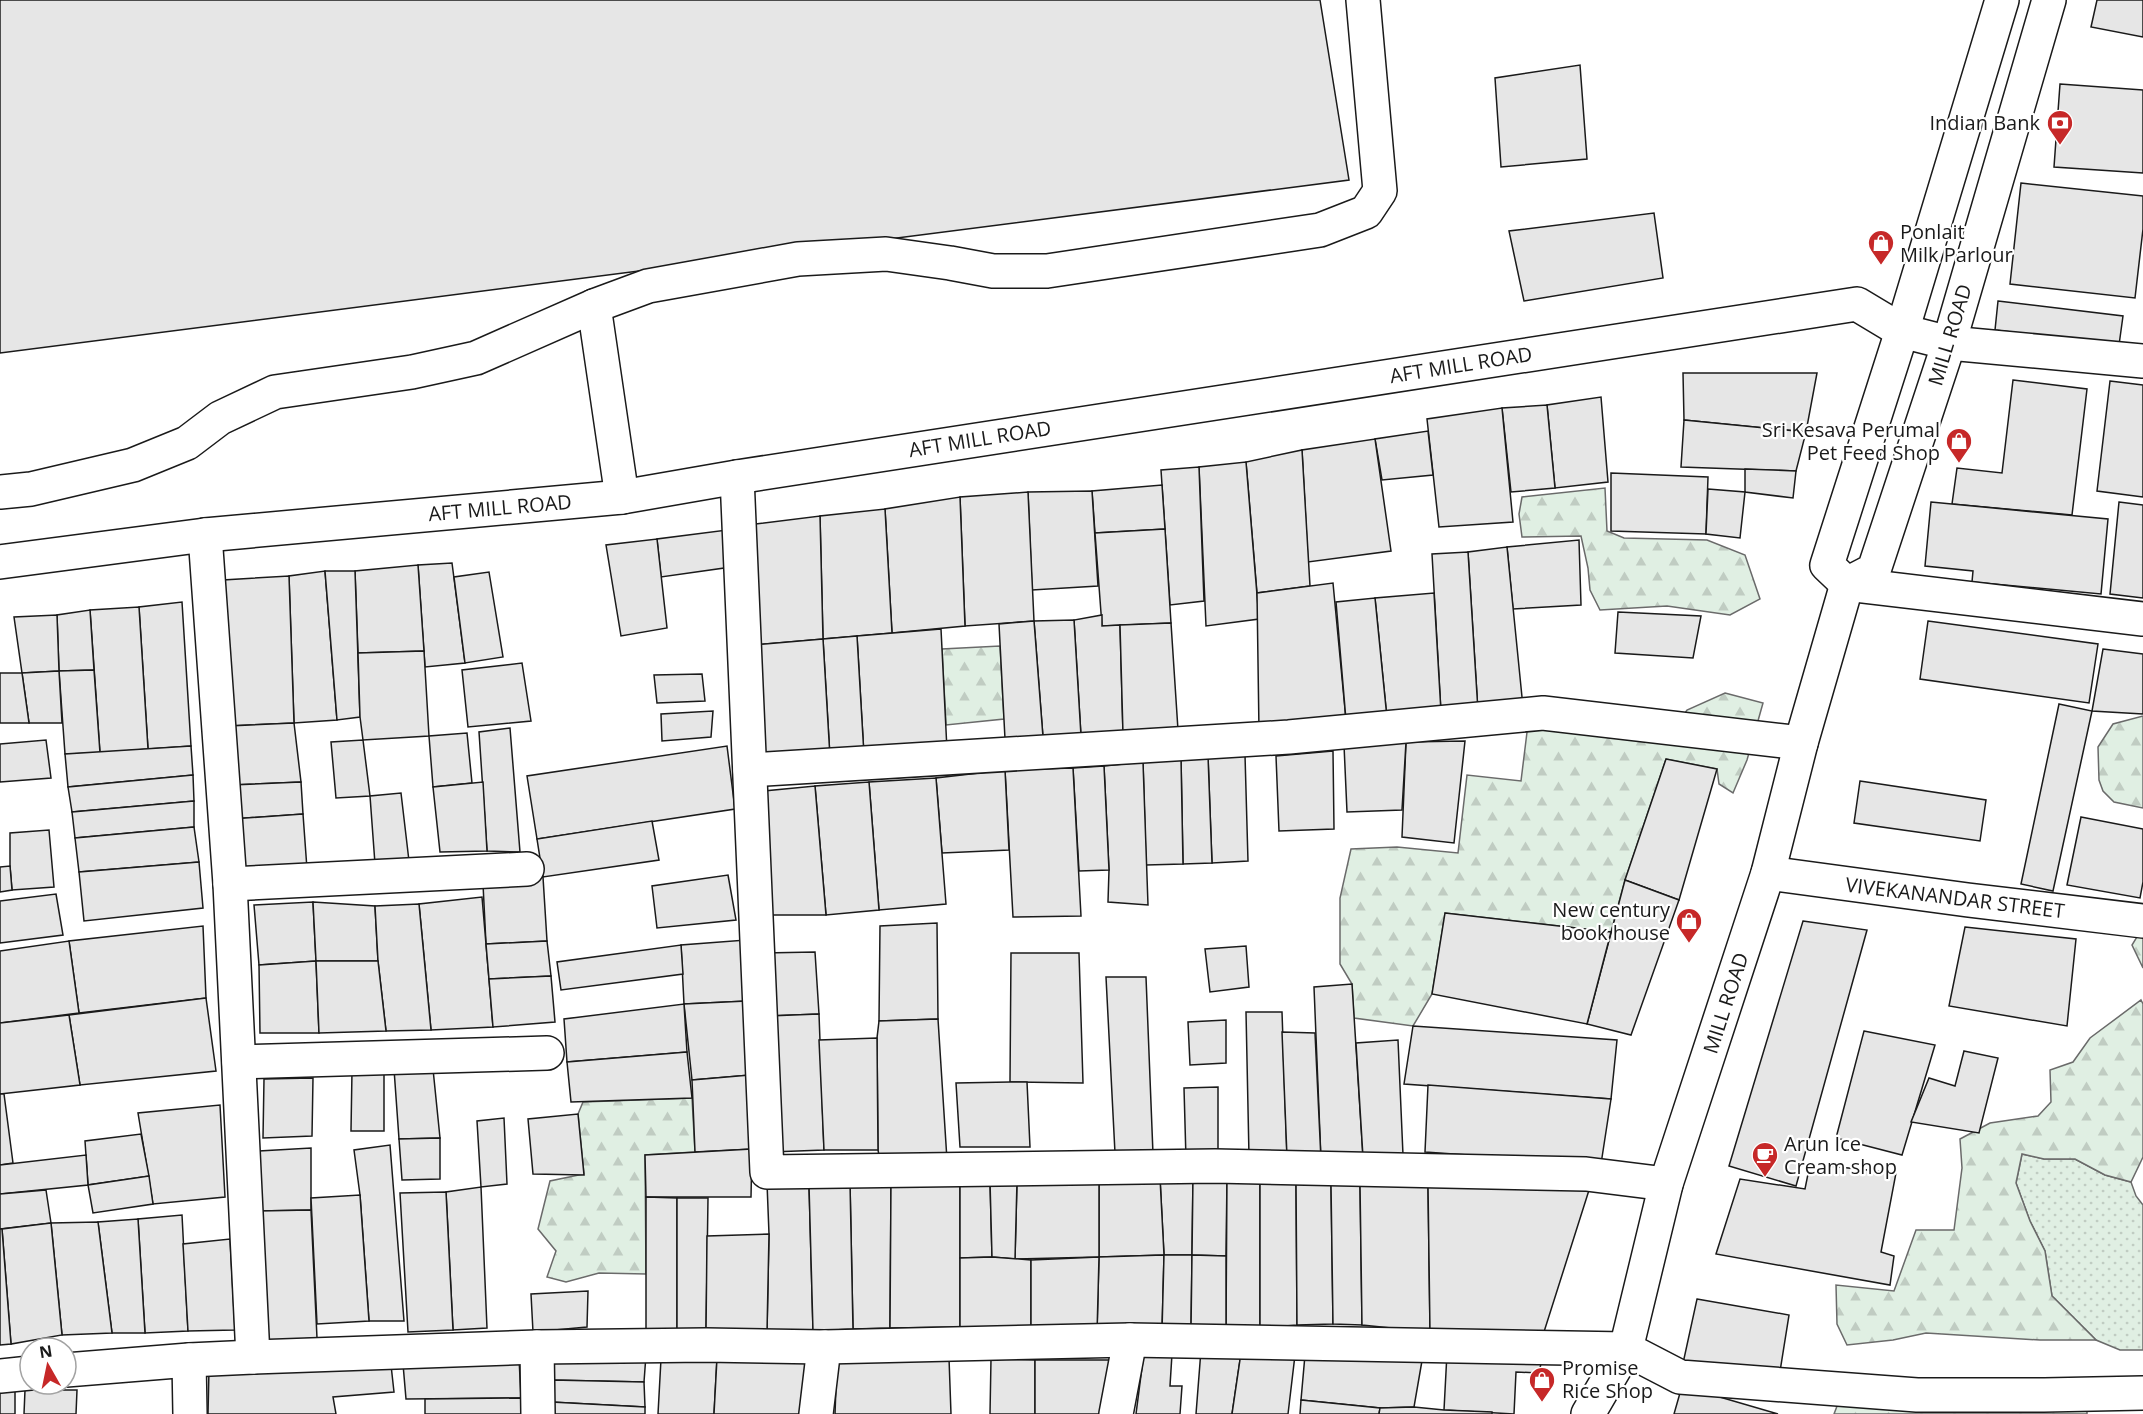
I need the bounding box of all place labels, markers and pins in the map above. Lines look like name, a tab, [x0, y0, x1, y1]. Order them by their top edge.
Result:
bank icon: Indian Bank	[2045, 108, 2075, 146]
place label: Indian Bank	[1929, 109, 2040, 136]
place label: Ponlait Milk Parlour	[1900, 218, 2013, 268]
shop icon: Ponlait Milk Parlour	[1866, 228, 1896, 266]
place label: Sri Kesava Perumal Pet Feed Shop	[1762, 416, 1940, 466]
shop icon: Sri Kesava Perumal Pet Feed Shop	[1944, 426, 1974, 464]
place label: New century book house	[1552, 896, 1671, 946]
shop icon: New century book house	[1674, 906, 1704, 944]
place label: Arun Ice Cream shop	[1784, 1130, 1897, 1180]
cafe icon: Arun Ice Cream shop	[1750, 1140, 1780, 1178]
place label: Promise Rice Shop	[1562, 1354, 1653, 1404]
shop icon: Promise Rice Shop	[1527, 1365, 1557, 1403]

